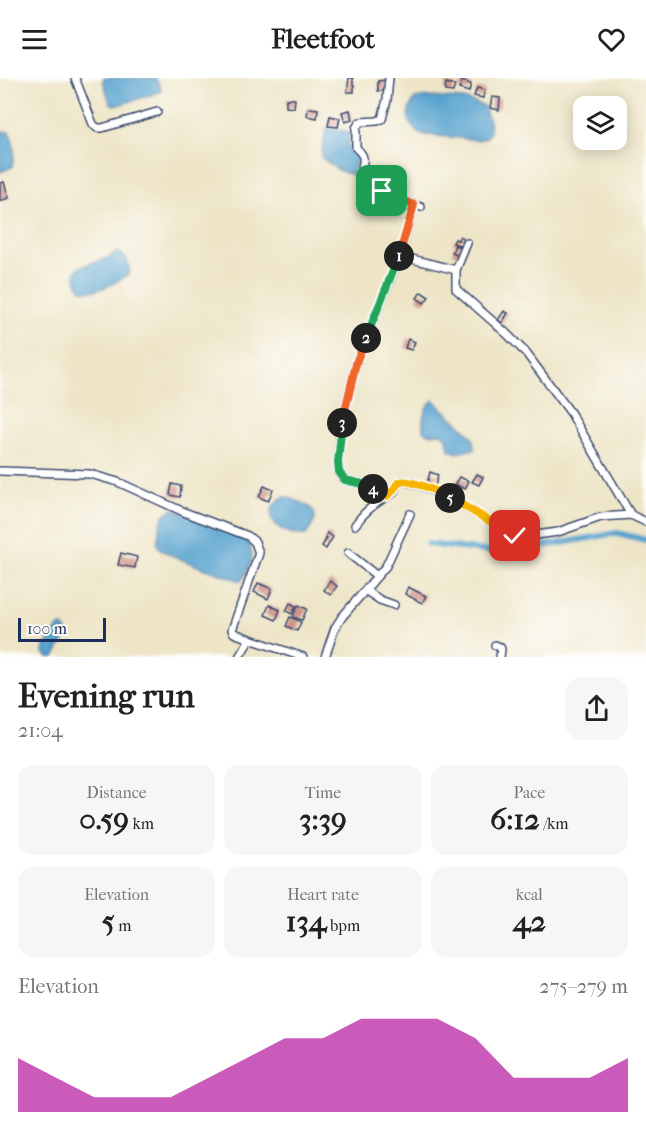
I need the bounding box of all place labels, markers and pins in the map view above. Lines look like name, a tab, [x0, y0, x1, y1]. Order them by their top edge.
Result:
pin	[356, 165, 407, 216]
pin: 1	[384, 241, 414, 271]
pin: 2	[351, 323, 381, 353]
pin: 3	[327, 408, 357, 438]
pin: 4	[358, 474, 388, 504]
pin: 5	[435, 483, 465, 513]
pin	[489, 510, 540, 561]

